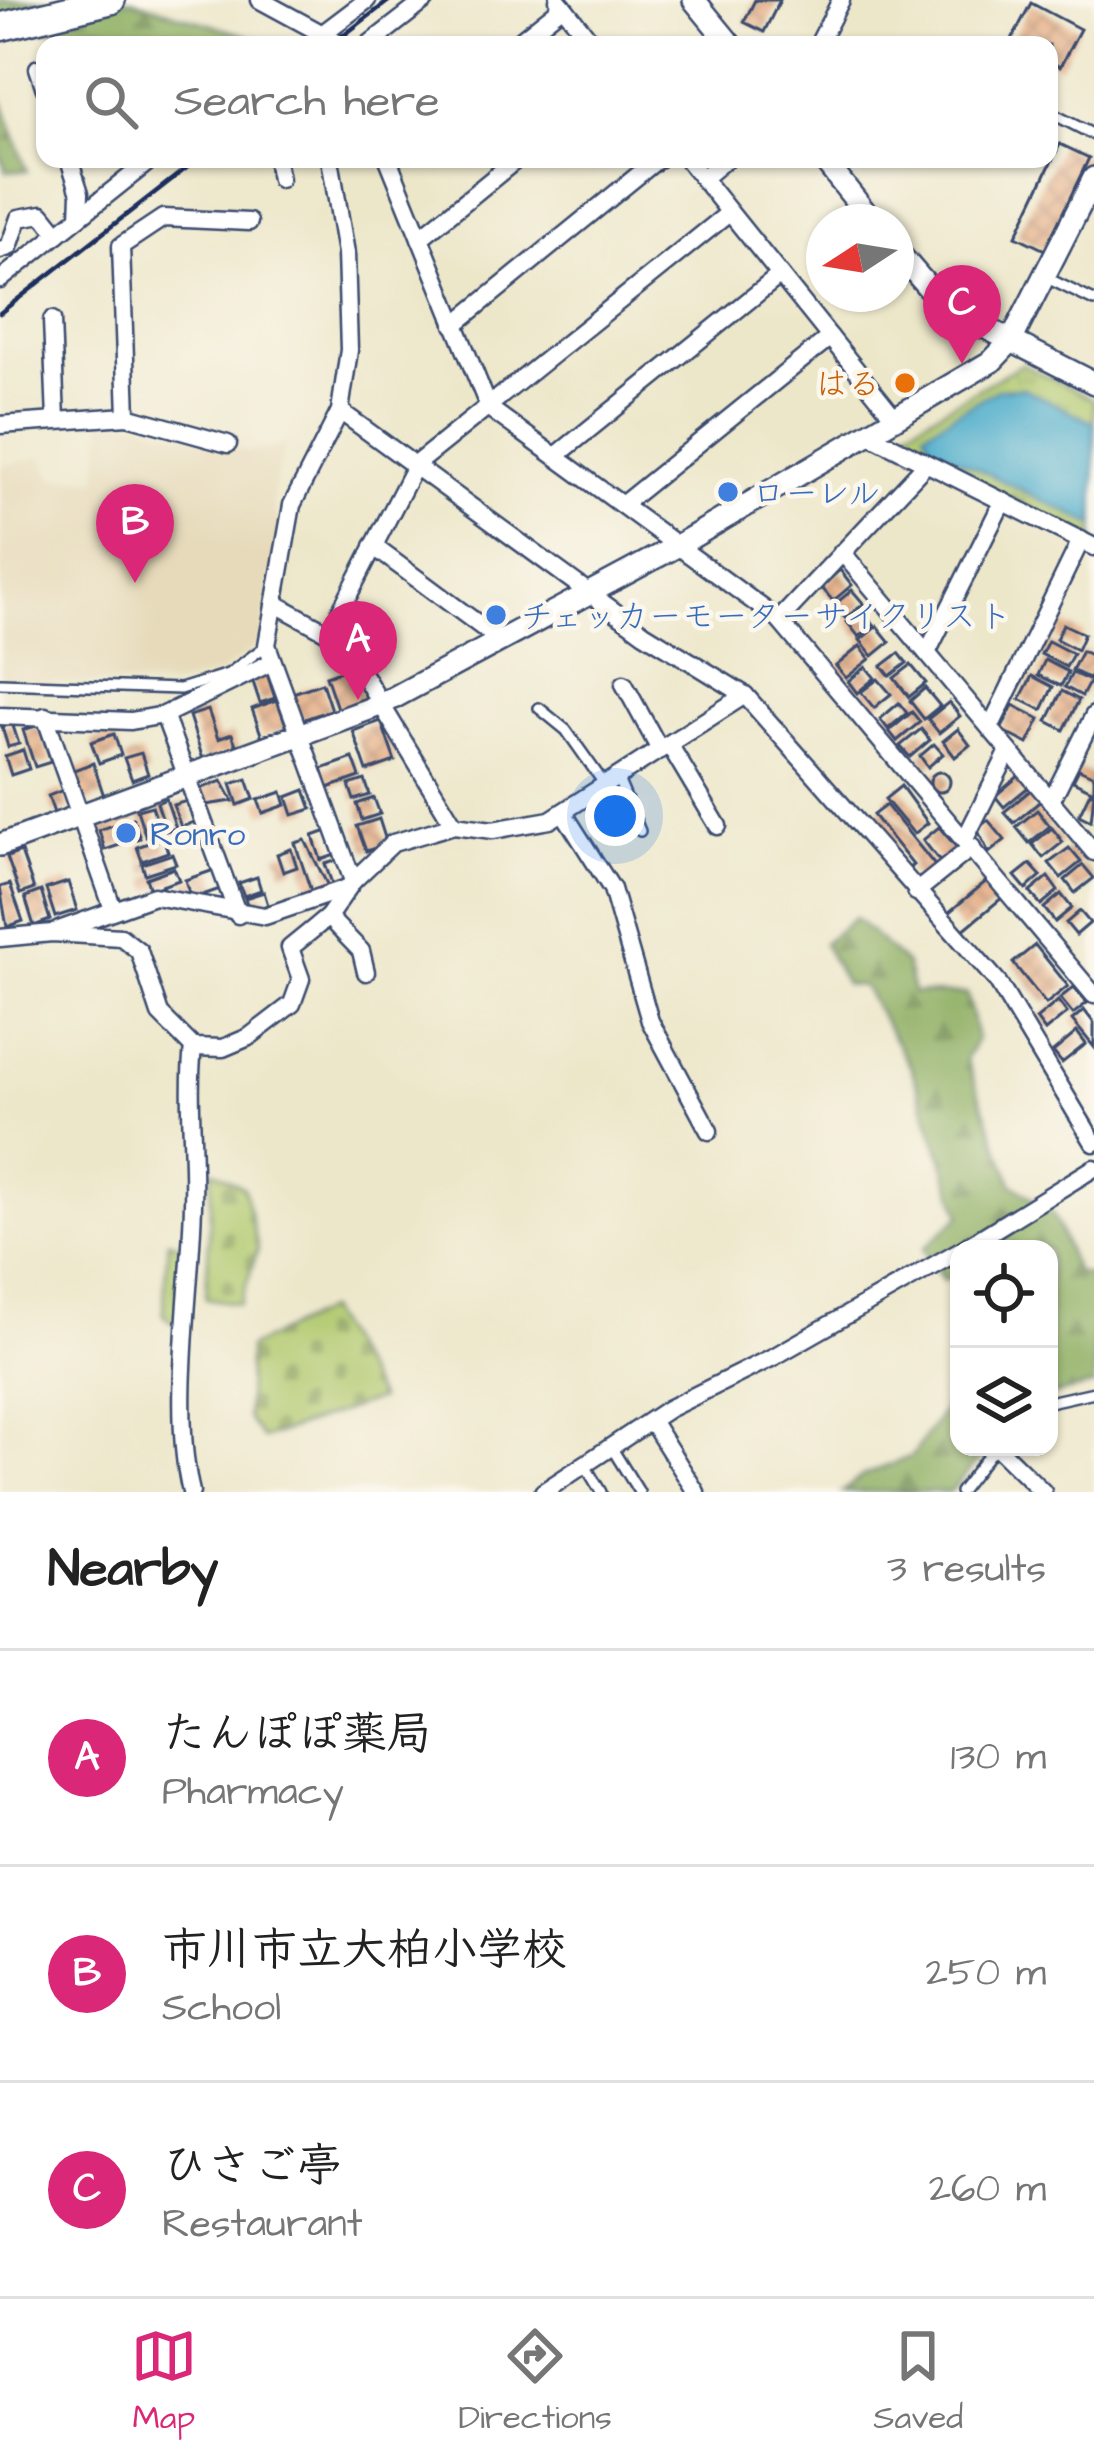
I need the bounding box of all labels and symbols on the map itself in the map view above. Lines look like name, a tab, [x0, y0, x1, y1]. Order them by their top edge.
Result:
north arrow	[806, 204, 914, 312]
pin: C	[923, 265, 1001, 364]
place label: はる	[815, 362, 881, 408]
marker: はる	[892, 370, 918, 396]
place label: ローレル	[752, 471, 881, 517]
marker: ローレル	[715, 479, 741, 505]
pin: B	[96, 484, 174, 583]
place label: チェッカーモーターサイクリスト	[520, 594, 1012, 640]
pin: A	[319, 601, 397, 700]
marker: チェッカーモーターサイクリスト	[483, 602, 509, 628]
your location	[585, 786, 645, 846]
place label: Ronro	[150, 812, 246, 858]
marker: Ronro	[113, 820, 139, 846]

